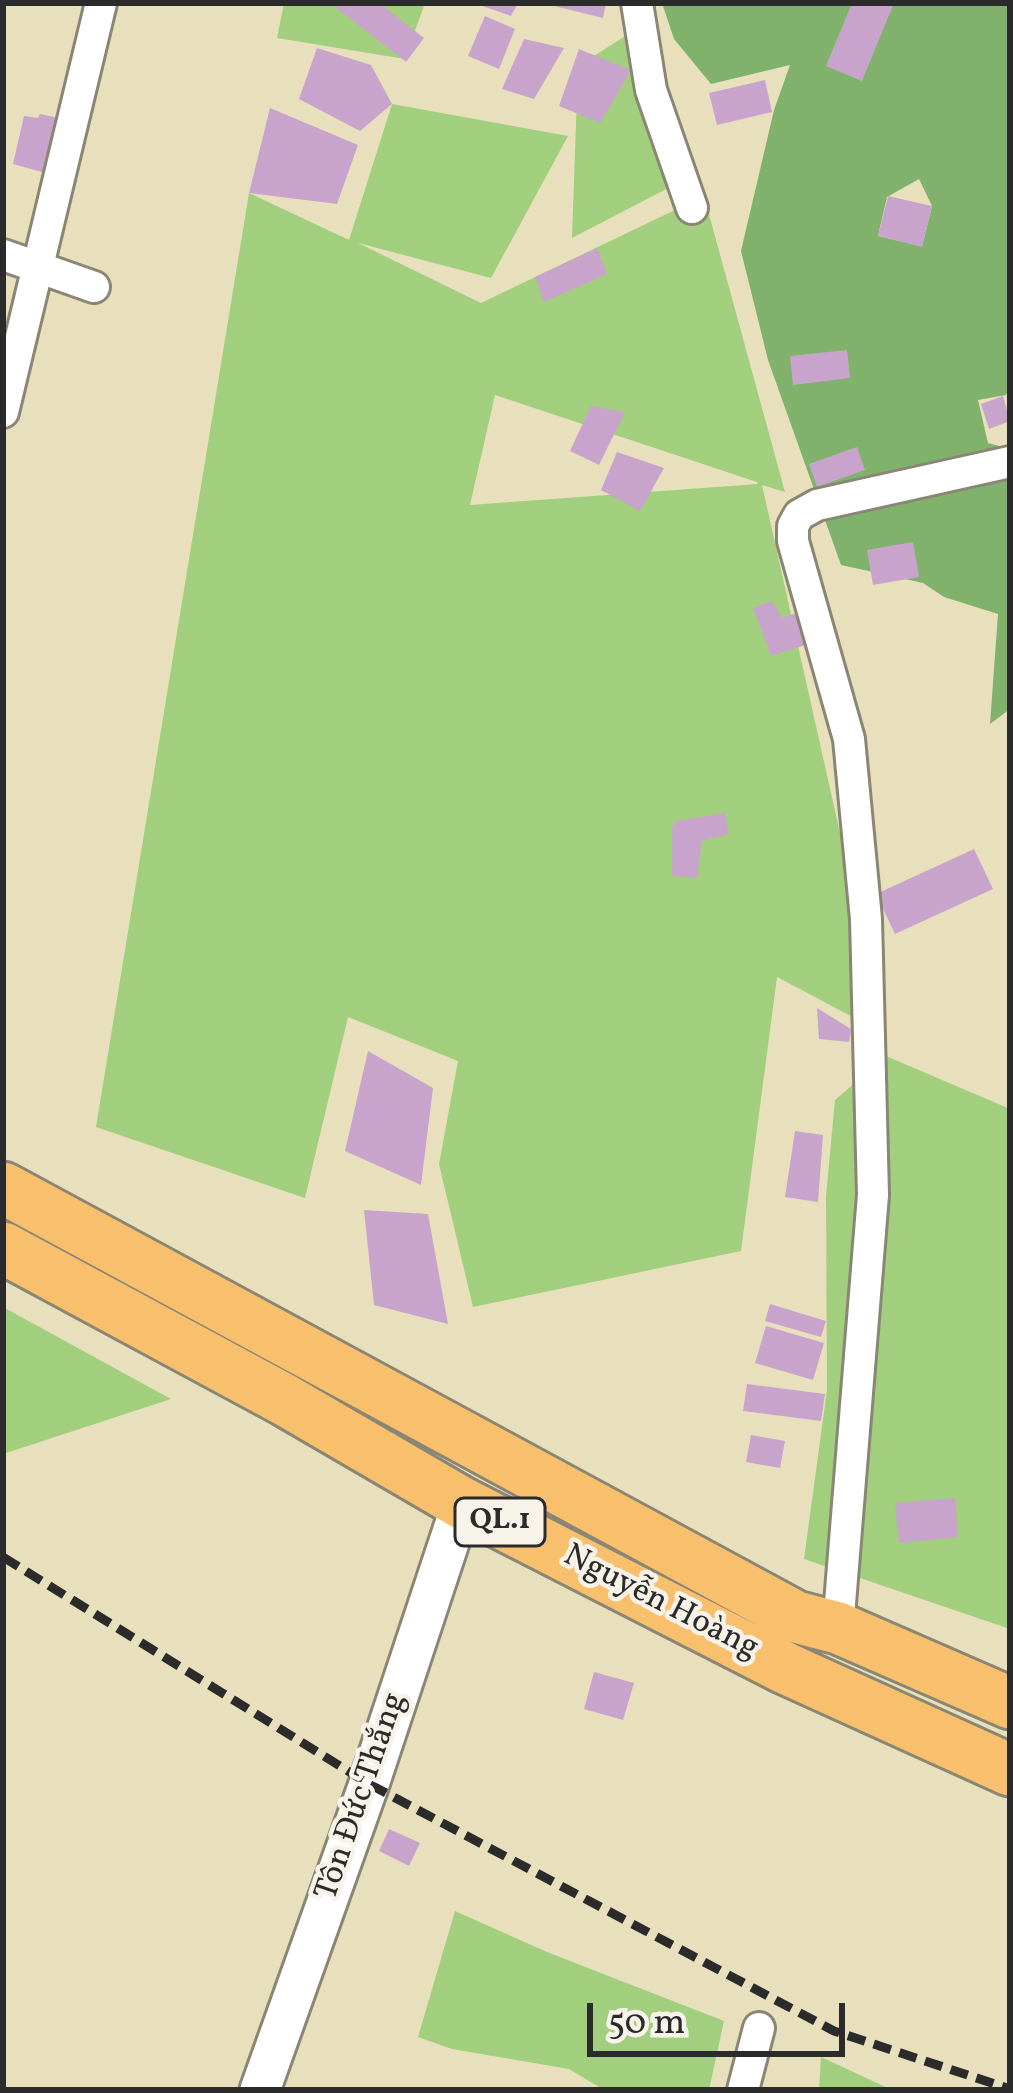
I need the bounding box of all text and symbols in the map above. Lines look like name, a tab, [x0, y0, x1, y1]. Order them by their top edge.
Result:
road number: QL.1	[455, 1498, 545, 1546]
street label: Nguyễn Hoàng	[556, 1538, 764, 1670]
street label: Tôn Đức Thắng	[309, 1688, 417, 1906]
scale bar	[593, 1979, 851, 2053]
text: 50 m	[608, 1999, 685, 2049]

